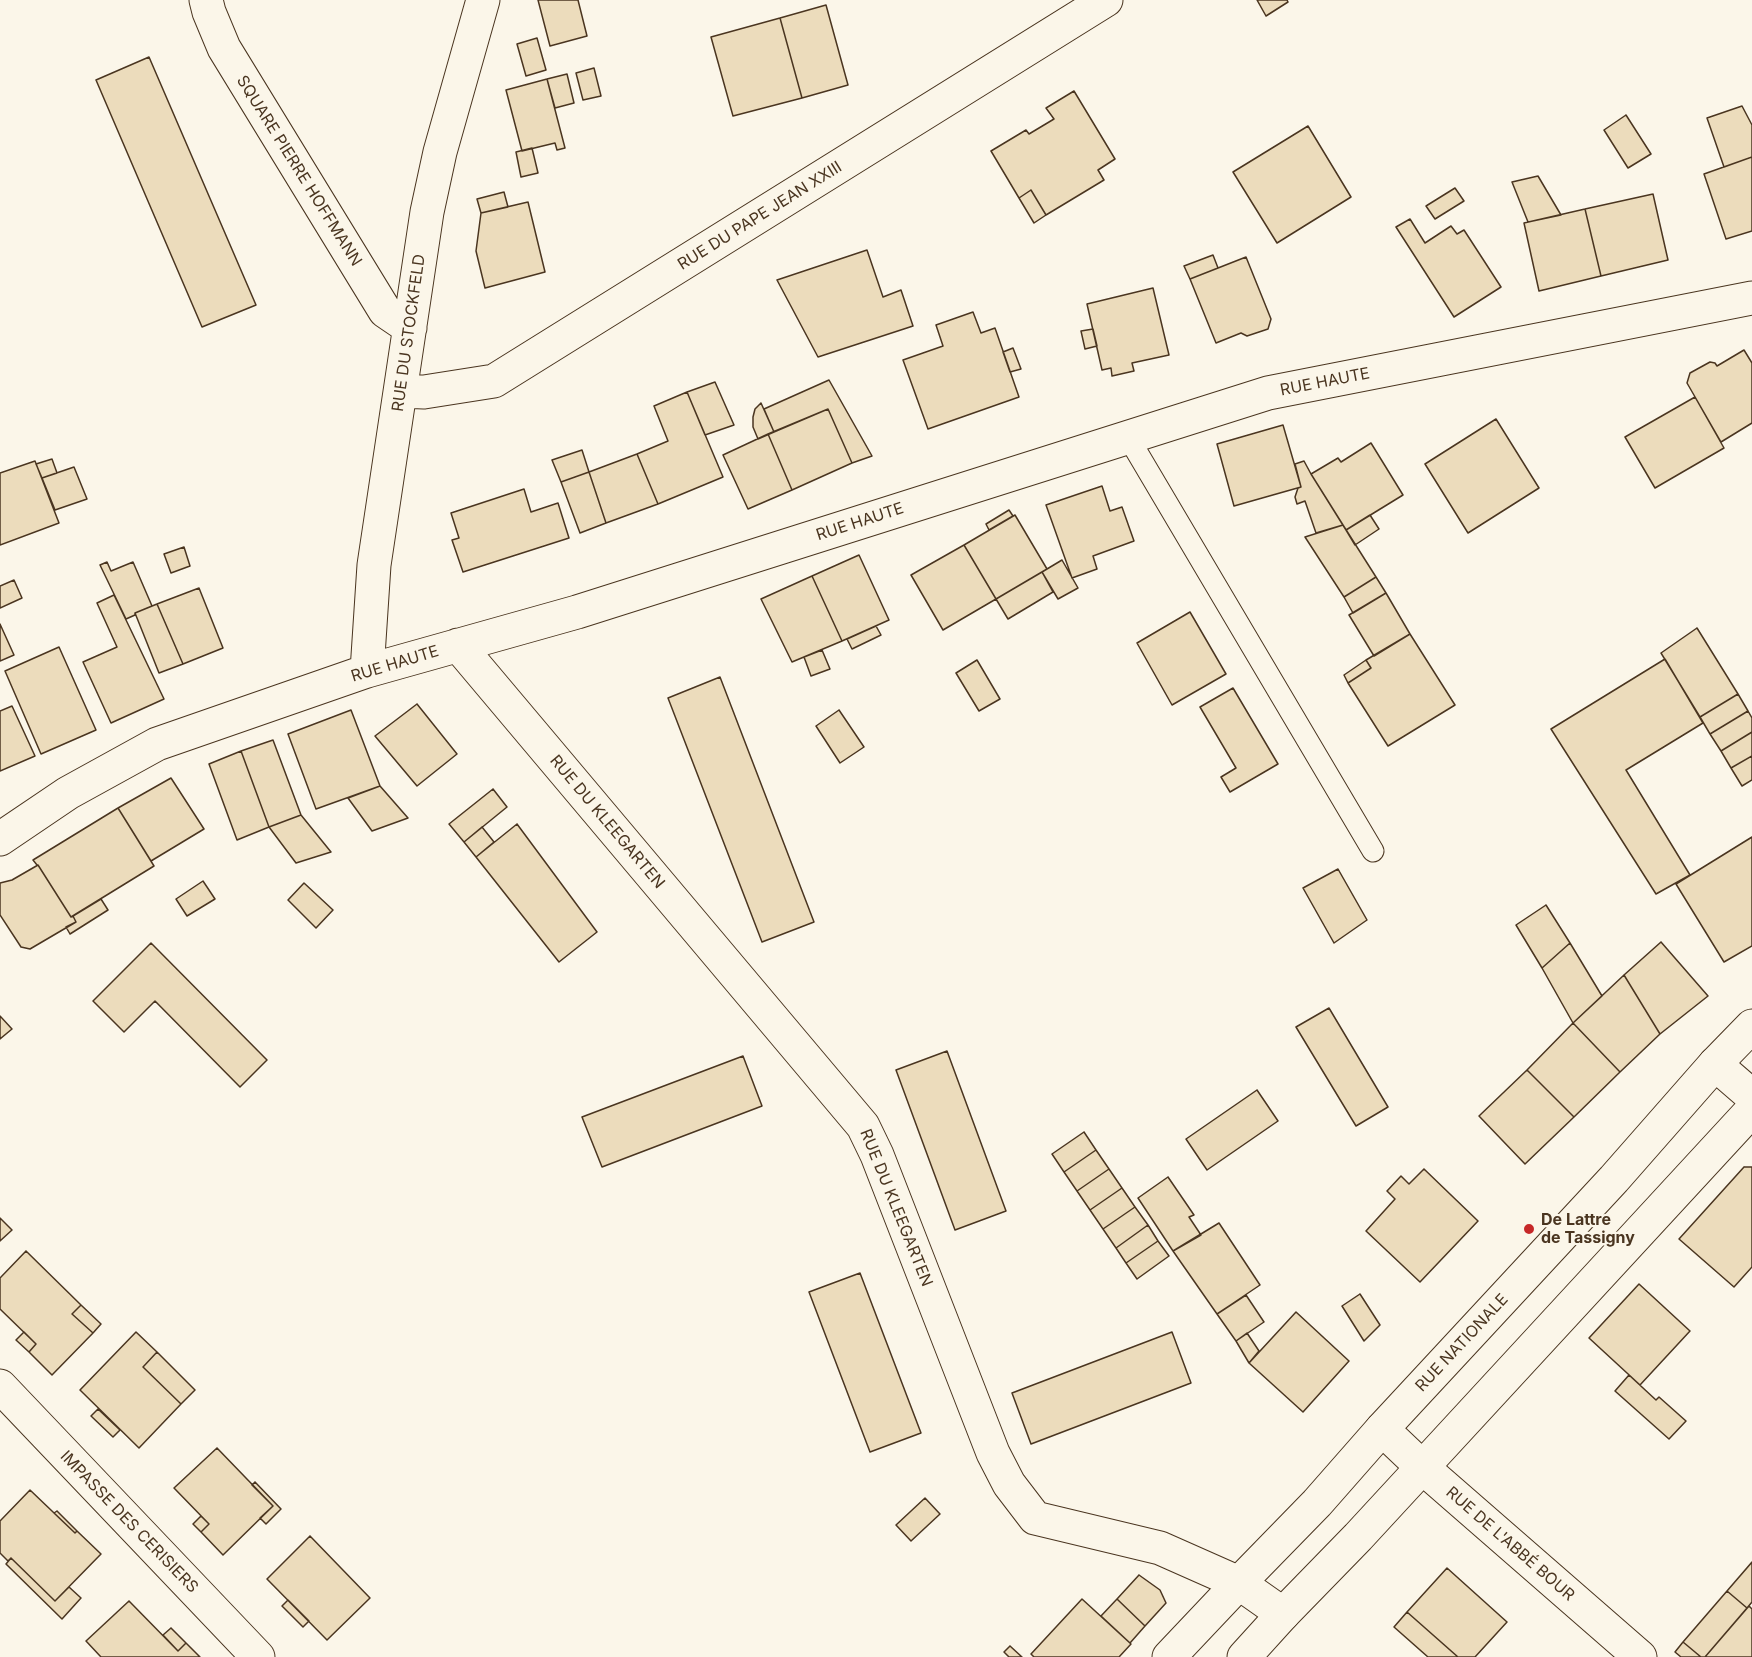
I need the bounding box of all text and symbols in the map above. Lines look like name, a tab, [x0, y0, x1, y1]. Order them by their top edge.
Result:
street label: SQUARE PIERRE HOFFMANN	[232, 72, 366, 270]
street label: RUE DU PAPE JEAN XXIII	[674, 158, 846, 274]
street label: RUE DU STOCKFELD	[388, 253, 430, 413]
street label: RUE HAUTE	[1279, 364, 1371, 400]
street label: RUE HAUTE	[814, 499, 906, 545]
street label: RUE HAUTE	[349, 642, 441, 686]
street label: RUE DU KLEEGARTEN	[546, 751, 668, 893]
street label: RUE DU KLEEGARTEN	[856, 1126, 936, 1290]
place label: De Lattre de Tassigny	[1541, 1210, 1635, 1248]
marker: De Lattre de Tassigny	[1522, 1222, 1536, 1236]
street label: RUE NATIONALE	[1412, 1290, 1512, 1396]
street label: IMPASSE DES CERISIERS	[56, 1447, 202, 1597]
street label: RUE DE L'ABBÉ BOUR	[1442, 1483, 1578, 1605]

